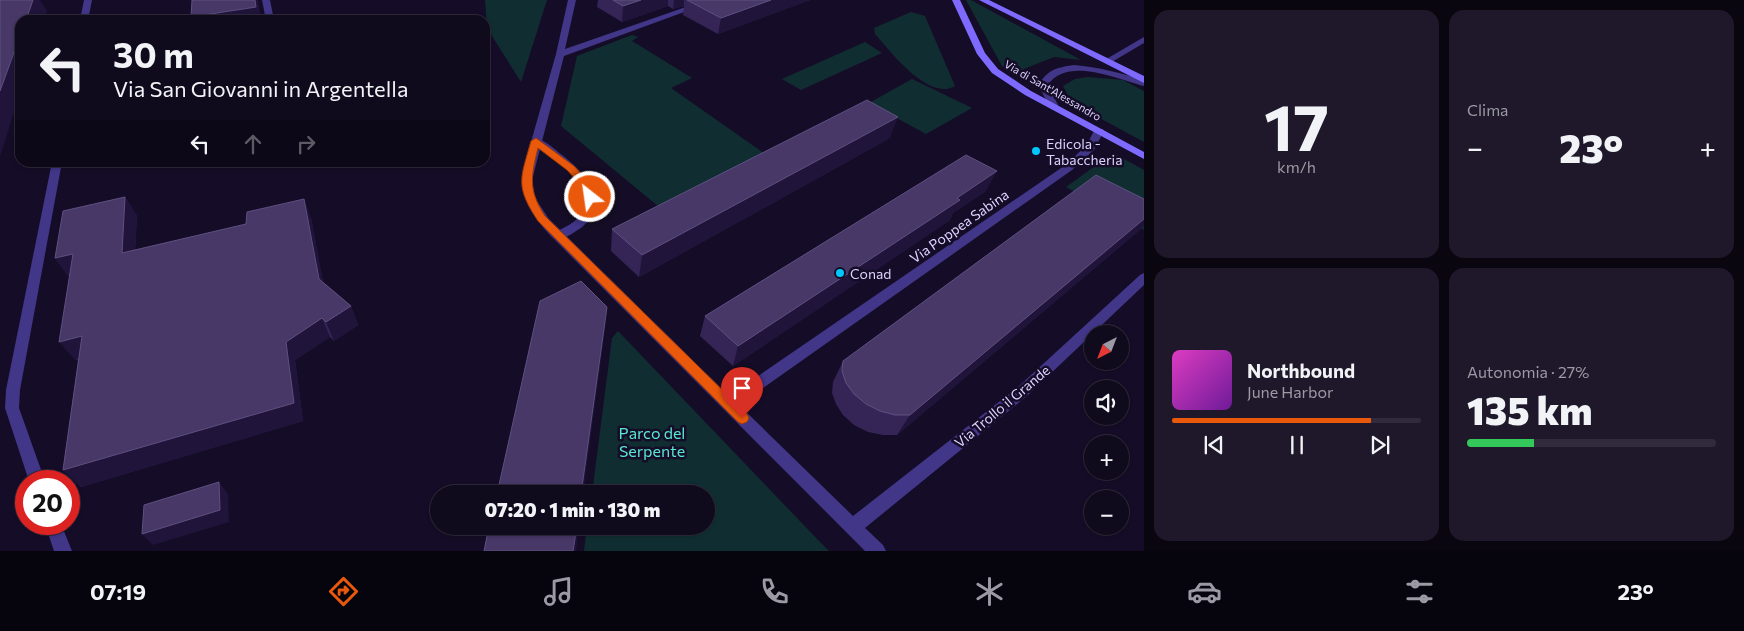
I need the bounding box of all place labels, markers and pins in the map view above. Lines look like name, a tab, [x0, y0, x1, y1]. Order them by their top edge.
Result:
place label: Edicola - Tabaccheria	[1046, 135, 1122, 168]
marker: Edicola - Tabaccheria	[1030, 145, 1042, 157]
place label: Conad	[850, 265, 891, 282]
marker: Conad	[834, 267, 846, 279]
pin	[721, 367, 763, 418]

